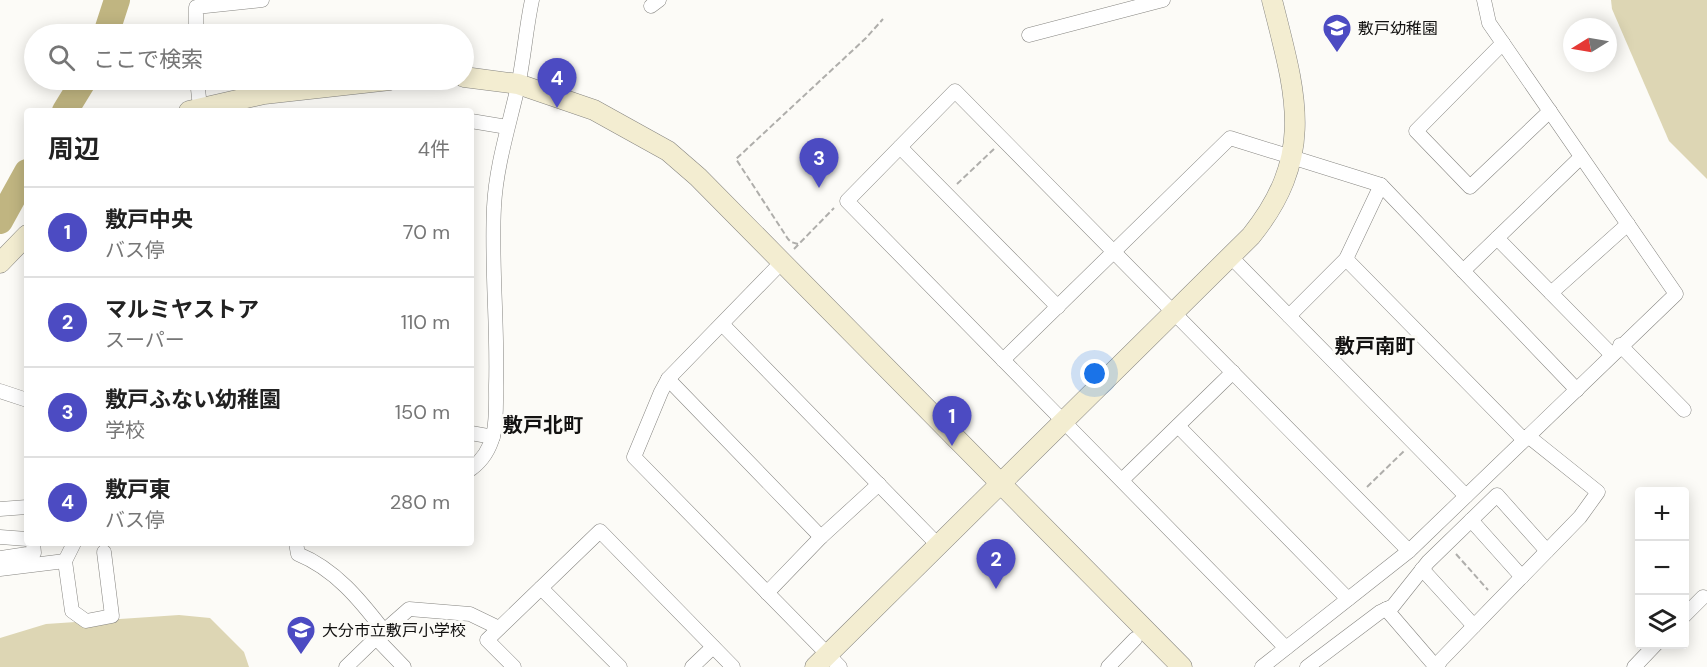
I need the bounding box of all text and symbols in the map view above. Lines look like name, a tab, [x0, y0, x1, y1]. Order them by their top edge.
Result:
school or university icon: 敷戸幼稚園	[1321, 12, 1353, 54]
place label: 敷戸幼稚園	[1358, 18, 1438, 39]
north arrow	[1563, 18, 1617, 72]
search box	[24, 24, 474, 90]
icon: search	[45, 41, 78, 74]
text: ここで検索	[93, 45, 203, 74]
pin: 4	[538, 58, 576, 108]
text: 周辺	[48, 132, 100, 166]
text: 4件	[418, 136, 450, 162]
pin: 3	[800, 138, 838, 188]
text: 敷戸中央	[105, 205, 193, 234]
text: 1	[64, 219, 71, 245]
text: 70 m	[403, 219, 450, 245]
text: バス停	[105, 237, 165, 263]
text: マルミヤストア	[105, 295, 259, 324]
text: 2	[62, 309, 73, 335]
text: 110 m	[401, 309, 450, 335]
text: スーパー	[105, 327, 185, 353]
district label: 敷戸南町	[1335, 333, 1415, 359]
your location	[1080, 359, 1109, 388]
text: 敷戸ふない幼稚園	[105, 385, 281, 414]
pin: 1	[932, 396, 972, 446]
text: 3	[61, 399, 74, 425]
text: 150 m	[395, 399, 450, 425]
district label: 敷戸北町	[503, 412, 583, 438]
text: 学校	[105, 417, 145, 443]
text: 敷戸東	[105, 475, 171, 504]
map controls	[1635, 487, 1689, 649]
button: +	[1635, 487, 1689, 541]
text: 4	[61, 489, 74, 515]
text: 280 m	[390, 489, 450, 515]
text: バス停	[105, 507, 165, 533]
pin: 2	[976, 540, 1016, 589]
button: −	[1635, 541, 1689, 595]
button: layers	[1635, 595, 1689, 649]
school or university icon: 大分市立敷戸小学校	[285, 614, 317, 656]
place label: 大分市立敷戸小学校	[322, 620, 466, 641]

